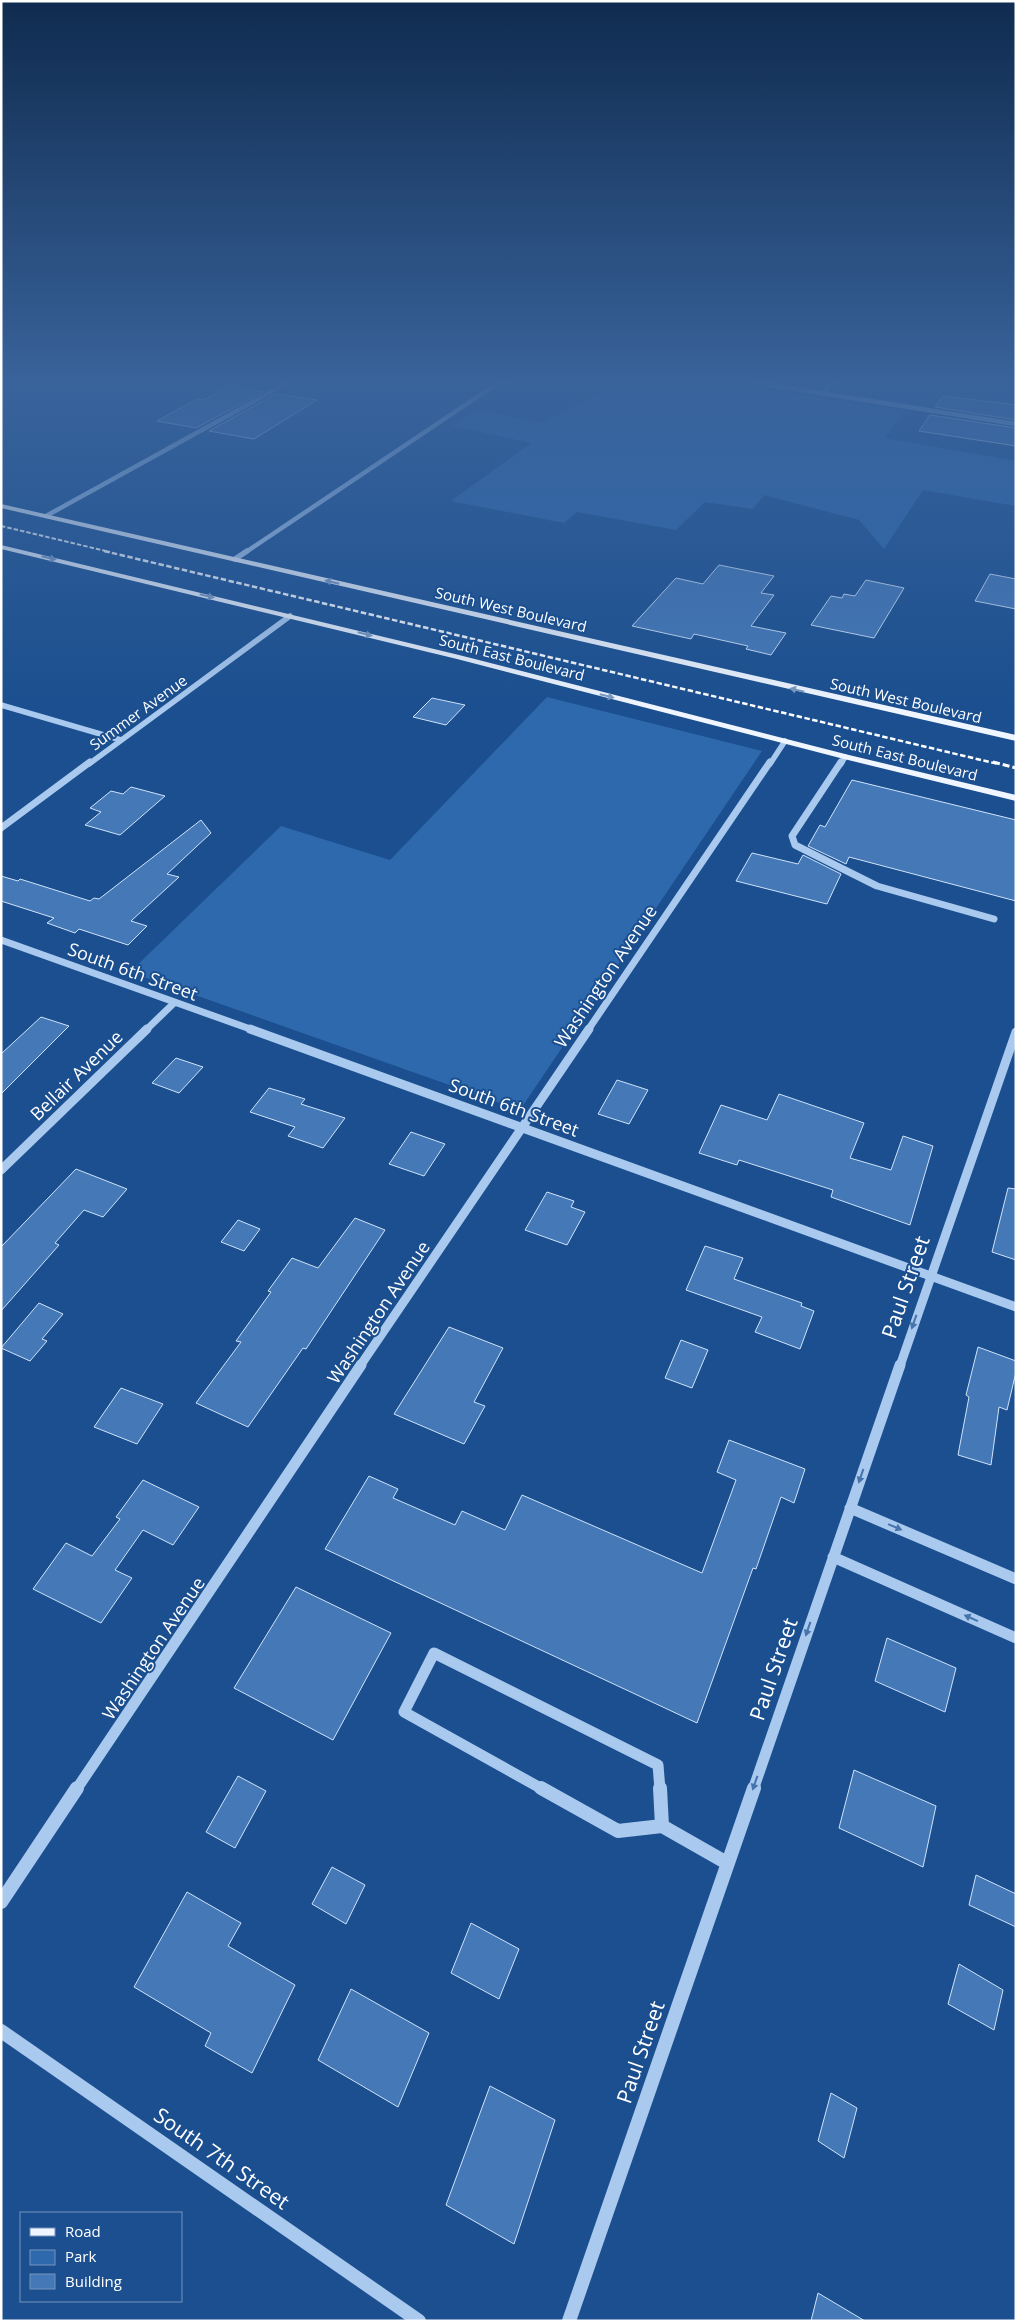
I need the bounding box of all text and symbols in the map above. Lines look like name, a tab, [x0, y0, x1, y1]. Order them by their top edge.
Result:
one-way arrow	[41, 554, 56, 562]
one-way arrow	[325, 578, 340, 586]
street label: South West Boulevard	[433, 582, 589, 636]
one-way arrow	[199, 592, 214, 600]
street label: South East Boulevard	[437, 629, 587, 685]
one-way arrow	[357, 630, 372, 638]
street label: Summer Avenue	[85, 670, 191, 754]
street label: South West Boulevard	[828, 673, 984, 727]
one-way arrow	[790, 686, 805, 694]
one-way arrow	[599, 692, 614, 700]
street label: South East Boulevard	[830, 729, 980, 785]
street label: Washington Avenue	[548, 900, 662, 1052]
street label: South 6th Street	[65, 936, 201, 1006]
street label: Bellair Avenue	[24, 1025, 128, 1125]
street label: South 6th Street	[446, 1072, 582, 1142]
street label: Paul Street	[874, 1232, 936, 1342]
street label: Washington Avenue	[321, 1236, 435, 1388]
one-way arrow	[910, 1315, 918, 1330]
one-way arrow	[857, 1468, 864, 1483]
one-way arrow	[888, 1523, 902, 1531]
street label: Washington Avenue	[96, 1572, 210, 1724]
street label: Paul Street	[742, 1614, 804, 1724]
one-way arrow	[964, 1614, 978, 1622]
one-way arrow	[804, 1622, 811, 1637]
one-way arrow	[751, 1776, 759, 1791]
street label: Paul Street	[609, 1997, 671, 2107]
street label: South 7th Street	[149, 2101, 295, 2215]
legend	[20, 2212, 182, 2302]
text: Road	[65, 2221, 101, 2241]
text: Park	[65, 2246, 96, 2266]
text: Building	[65, 2271, 122, 2291]

